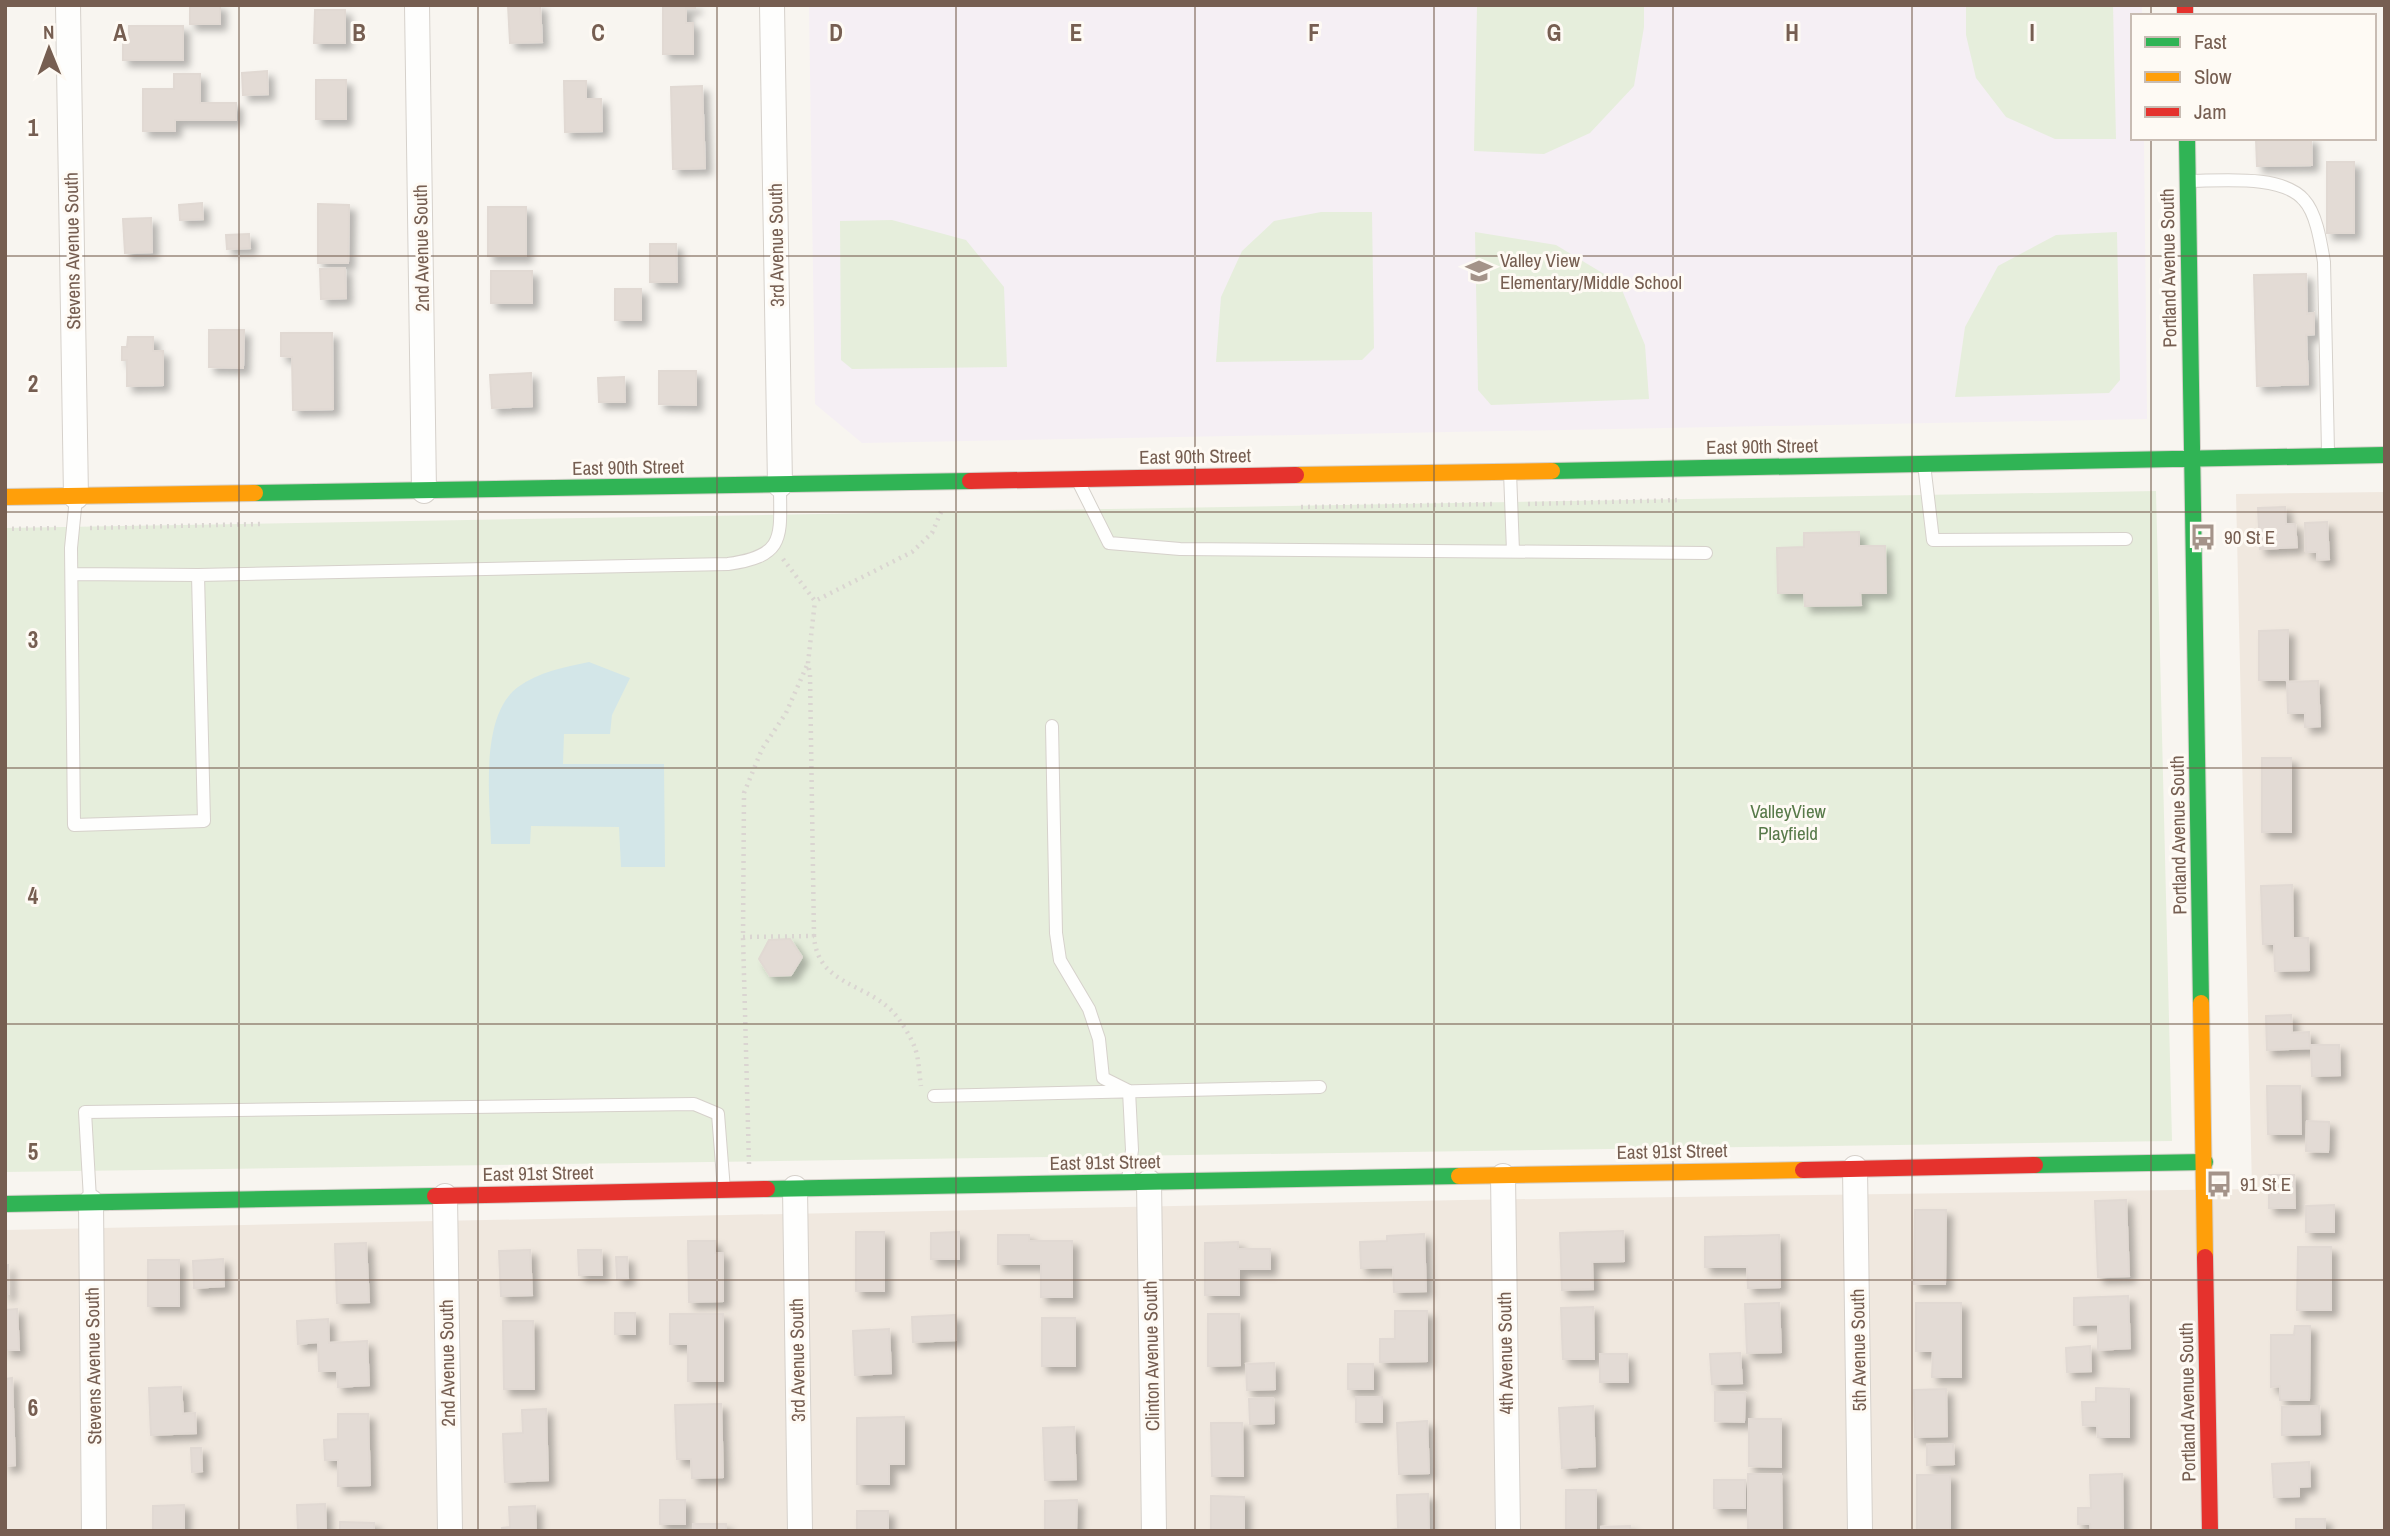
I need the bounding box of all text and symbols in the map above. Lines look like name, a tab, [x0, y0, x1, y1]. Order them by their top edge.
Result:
north arrow	[14, 14, 84, 84]
legend	[2131, 14, 2376, 140]
text: A	[113, 17, 127, 48]
text: B	[352, 17, 366, 48]
text: C	[591, 17, 605, 48]
text: D	[829, 17, 843, 48]
text: E	[1070, 17, 1082, 48]
text: F	[1308, 17, 1320, 48]
text: G	[1547, 17, 1561, 48]
text: H	[1785, 17, 1799, 48]
text: I	[2029, 17, 2035, 48]
text: N	[43, 19, 55, 45]
text: Fast	[2194, 27, 2227, 56]
text: Slow	[2194, 62, 2232, 91]
text: Jam	[2194, 97, 2227, 126]
text: 1	[28, 112, 39, 143]
street label: Stevens Avenue South	[58, 172, 86, 330]
street label: 3rd Avenue South	[762, 183, 790, 307]
street label: 2nd Avenue South	[407, 184, 435, 312]
street label: Portland Avenue South	[2154, 188, 2182, 348]
place label: Valley View Elementary/Middle School	[1500, 247, 1682, 295]
school or university icon: Valley View Elementary/Middle School	[1464, 256, 1494, 286]
text: 2	[28, 368, 38, 399]
street label: East 90th Street	[1706, 432, 1819, 460]
street label: East 90th Street	[1139, 442, 1252, 470]
street label: East 90th Street	[572, 453, 685, 481]
bus stop icon: 90 St E	[2188, 522, 2218, 552]
place label: 90 St E	[2224, 524, 2275, 550]
text: 3	[28, 624, 38, 655]
street label: Portland Avenue South	[2164, 755, 2192, 915]
park label: ValleyView Playfield	[1750, 798, 1827, 846]
text: 4	[28, 880, 39, 911]
text: 5	[28, 1136, 38, 1167]
street label: East 91st Street	[1616, 1137, 1728, 1165]
street label: East 91st Street	[1049, 1148, 1161, 1176]
street label: East 91st Street	[482, 1159, 594, 1187]
bus stop icon: 91 St E	[2204, 1169, 2234, 1199]
place label: 91 St E	[2240, 1171, 2291, 1197]
street label: Clinton Avenue South	[1137, 1281, 1165, 1431]
street label: Stevens Avenue South	[79, 1287, 107, 1445]
street label: 5th Avenue South	[1844, 1288, 1872, 1412]
street label: 4th Avenue South	[1491, 1291, 1519, 1415]
street label: 3rd Avenue South	[783, 1298, 811, 1422]
street label: 2nd Avenue South	[433, 1299, 461, 1427]
street label: Portland Avenue South	[2173, 1322, 2201, 1482]
text: 6	[28, 1392, 38, 1423]

